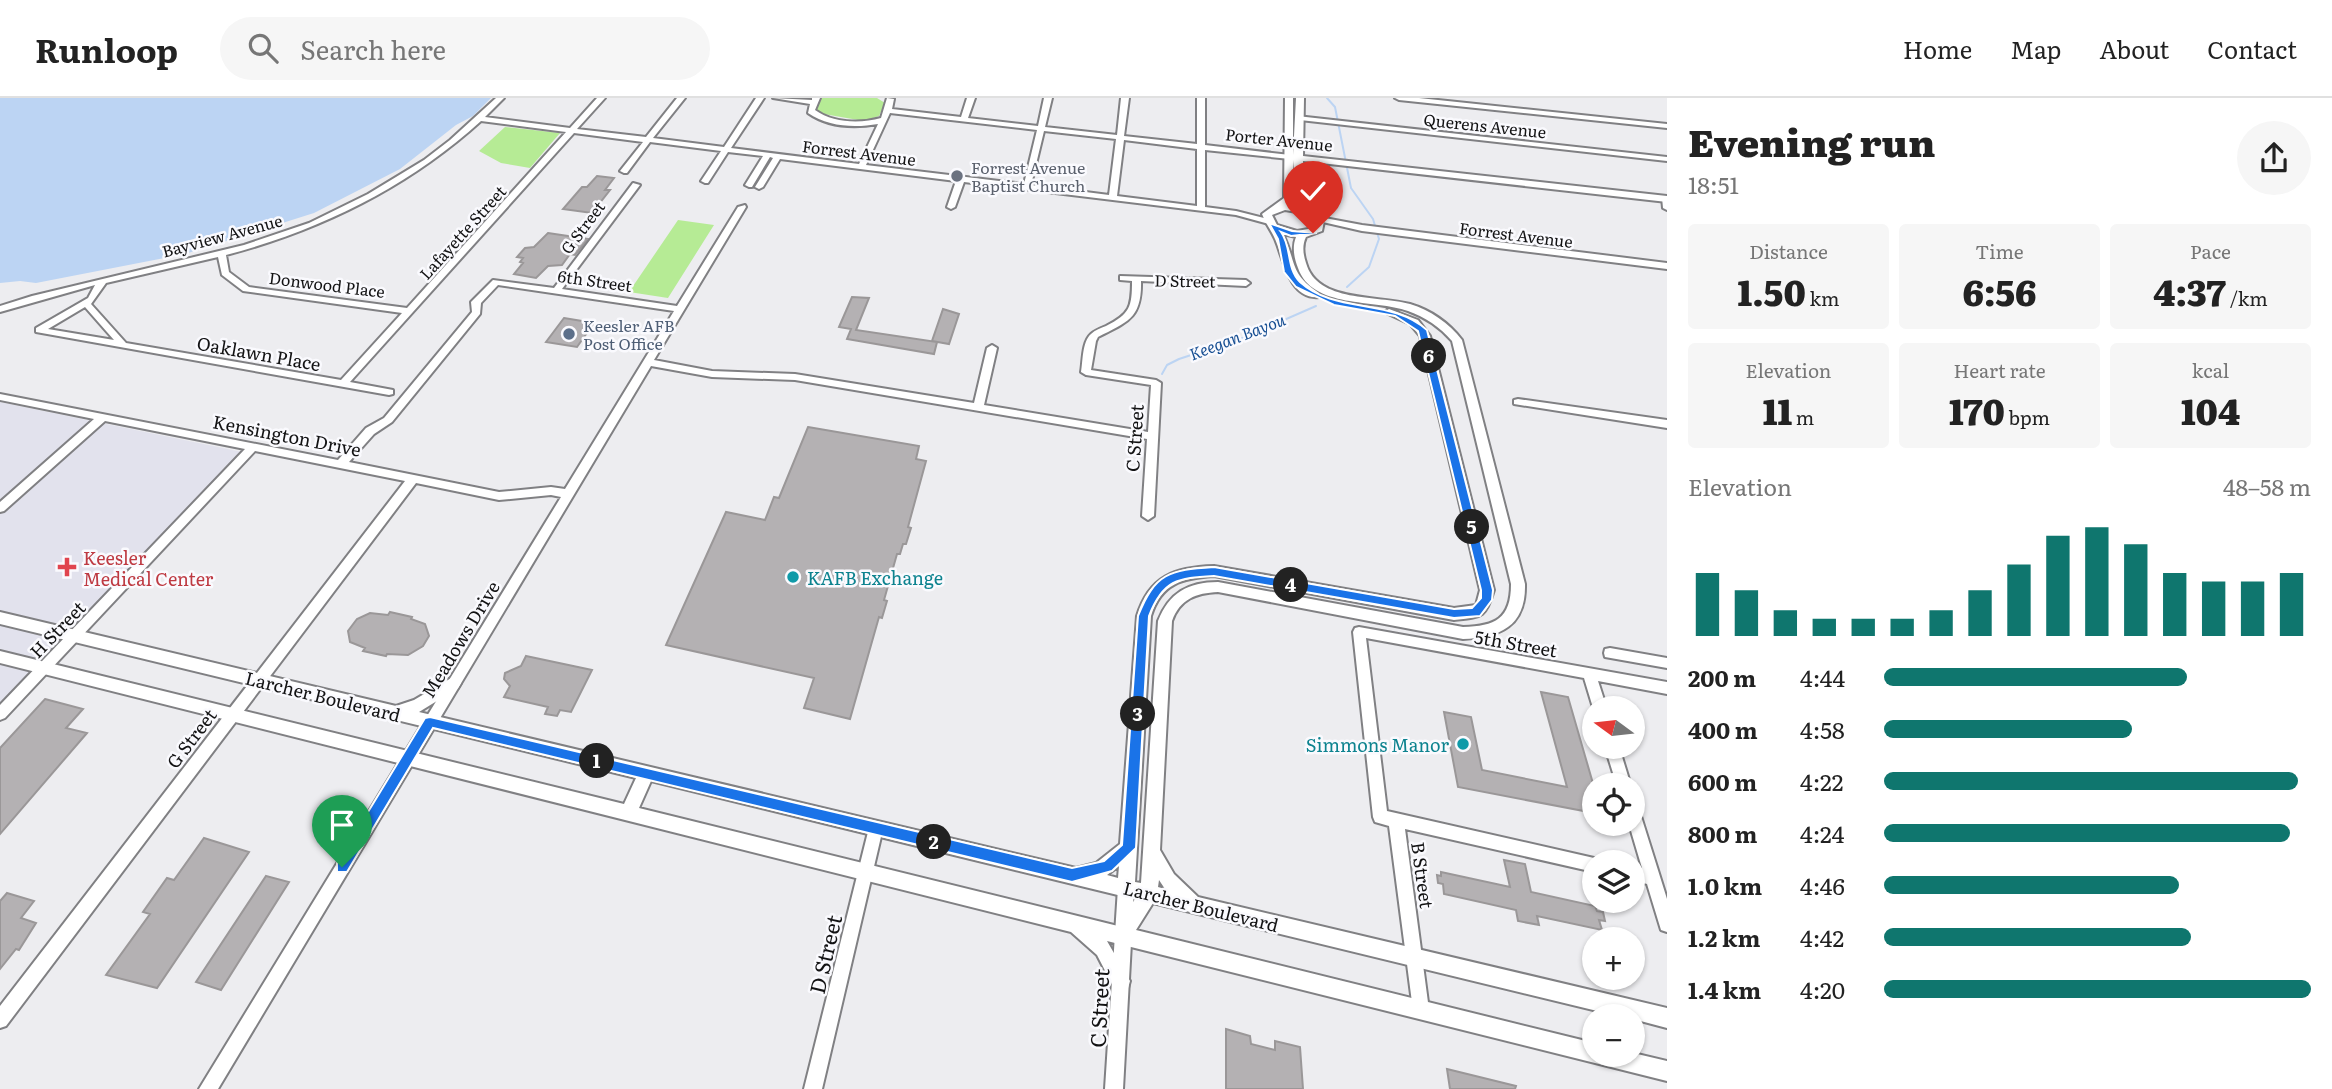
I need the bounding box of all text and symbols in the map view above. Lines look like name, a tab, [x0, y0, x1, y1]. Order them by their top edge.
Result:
search box	[220, 17, 710, 80]
text: Runloop	[35, 24, 178, 73]
icon: search	[244, 29, 282, 67]
text: Search here	[300, 29, 446, 68]
text: Home	[1903, 31, 1972, 66]
text: Map	[2010, 31, 2061, 66]
text: About	[2099, 31, 2169, 66]
text: Contact	[2207, 31, 2297, 66]
street label: Querens Avenue	[1423, 107, 1547, 143]
text: Evening run	[1688, 112, 1935, 169]
street label: Porter Avenue	[1224, 121, 1334, 157]
button: share	[2237, 121, 2311, 195]
street label: Forrest Avenue	[801, 133, 917, 171]
place label: Forrest Avenue Baptist Church	[971, 155, 1086, 197]
pin	[1283, 161, 1343, 233]
text: 18:51	[1688, 167, 1739, 201]
marker: Forrest Avenue Baptist Church	[949, 168, 965, 184]
icon: check	[1294, 172, 1332, 210]
street label: Lafayette Street	[413, 179, 511, 284]
street label: G Street	[554, 195, 610, 259]
street label: Bayview Avenue	[159, 207, 285, 263]
street label: Forrest Avenue	[1458, 215, 1574, 253]
text: Distance	[1749, 237, 1828, 265]
text: Time	[1975, 237, 2024, 265]
text: Pace	[2190, 237, 2231, 265]
street label: 6th Street	[556, 263, 634, 297]
street label: Donwood Place	[268, 265, 386, 303]
text: 1.50	[1738, 265, 1806, 317]
text: 6:56	[1962, 265, 2037, 317]
text: 4:37	[2153, 265, 2226, 317]
street label: D Street	[1154, 267, 1216, 293]
text: km	[1806, 284, 1839, 312]
text: /km	[2226, 284, 2268, 312]
water label: Keegan Bayou	[1186, 307, 1289, 365]
place label: Keesler AFB Post Office	[583, 313, 675, 355]
marker: Keesler AFB Post Office	[561, 326, 577, 342]
street label: Oaklawn Place	[195, 329, 323, 377]
pin: 6	[1412, 338, 1446, 374]
text: 6	[1423, 341, 1434, 369]
text: Elevation	[1746, 356, 1831, 384]
text: Heart rate	[1953, 356, 2046, 384]
text: kcal	[2192, 356, 2229, 384]
text: 11	[1763, 384, 1792, 436]
text: 170	[1949, 384, 2005, 436]
text: 104	[2181, 384, 2240, 436]
street label: C Street	[1118, 403, 1150, 473]
text: m	[1792, 403, 1814, 431]
text: bpm	[2005, 403, 2050, 431]
street label: Kensington Drive	[211, 407, 363, 463]
text: Elevation	[1688, 469, 1792, 503]
text: 48–58 m	[2223, 469, 2311, 503]
pin: 5	[1454, 510, 1490, 544]
text: 5	[1466, 512, 1477, 540]
place label: Keesler Medical Center	[83, 544, 214, 592]
marker: Keesler Medical Center	[57, 557, 77, 577]
place label: KAFB Exchange	[807, 564, 943, 591]
pin: 4	[1274, 568, 1308, 602]
marker: KAFB Exchange	[785, 569, 801, 585]
text: 4	[1285, 570, 1296, 598]
street label: Meadows Drive	[414, 575, 506, 703]
street label: H Street	[23, 594, 92, 664]
street label: 5th Street	[1473, 622, 1560, 664]
text: 200 m	[1688, 660, 1756, 694]
text: 4:44	[1800, 660, 1845, 694]
street label: Larcher Boulevard	[242, 664, 404, 728]
pin: 3	[1120, 696, 1156, 732]
north arrow	[1582, 696, 1645, 760]
map controls	[1582, 696, 1645, 1067]
text: 3	[1132, 699, 1143, 727]
street label: G Street	[160, 702, 223, 774]
text: 400 m	[1688, 712, 1758, 746]
text: 4:58	[1800, 712, 1845, 746]
place label: Simmons Manor	[1306, 731, 1449, 758]
marker: Simmons Manor	[1455, 736, 1471, 752]
pin: 1	[580, 744, 614, 778]
text: 1	[593, 746, 600, 774]
text: 600 m	[1688, 764, 1757, 798]
text: 4:22	[1800, 764, 1843, 798]
button: locate	[1582, 773, 1645, 836]
pin	[312, 795, 372, 867]
icon: arrive	[323, 806, 361, 844]
text: 800 m	[1688, 816, 1757, 850]
text: 4:24	[1800, 816, 1844, 850]
pin: 2	[916, 824, 951, 860]
text: 2	[928, 827, 939, 855]
street label: B Street	[1405, 840, 1441, 911]
button: layers	[1582, 850, 1645, 913]
text: 1.0 km	[1688, 868, 1762, 902]
text: 4:46	[1800, 868, 1845, 902]
street label: Larcher Boulevard	[1120, 874, 1282, 938]
street label: D Street	[800, 911, 848, 997]
text: 1.2 km	[1688, 920, 1760, 954]
text: 4:42	[1800, 920, 1844, 954]
button: +	[1582, 927, 1645, 990]
street label: C Street	[1080, 967, 1116, 1048]
text: 1.4 km	[1688, 972, 1761, 1006]
text: 4:20	[1800, 972, 1845, 1006]
button: −	[1582, 1004, 1645, 1067]

